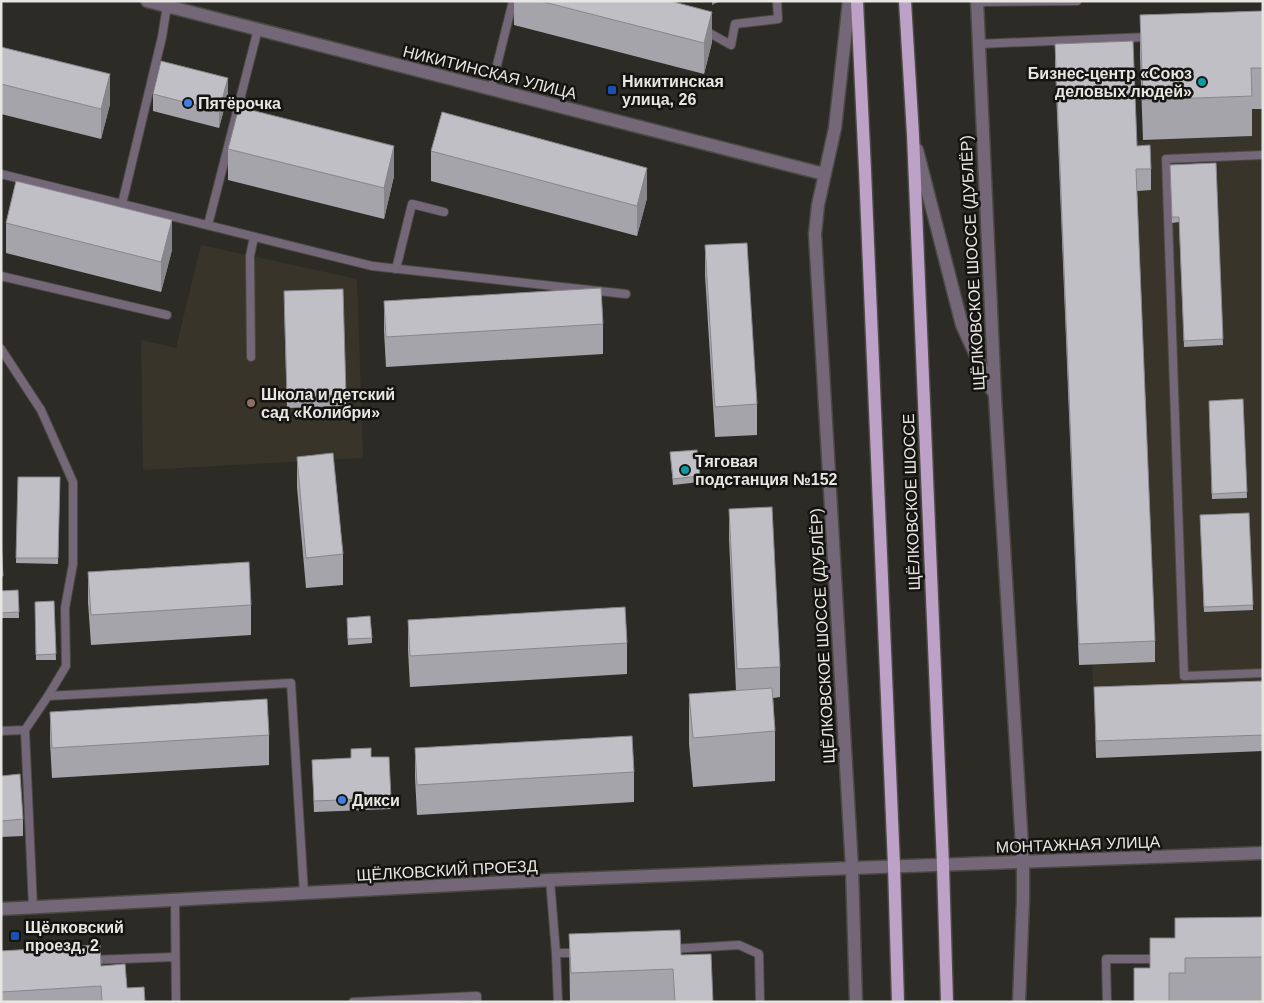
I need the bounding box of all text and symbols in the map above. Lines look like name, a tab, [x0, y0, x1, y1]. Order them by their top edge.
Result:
street label: НИКИТИНСКАЯ УЛИЦА	[401, 43, 579, 102]
place label: Бизнес-центр «Союз деловых людей»	[1028, 65, 1192, 100]
place label: Никитинская улица, 26	[622, 73, 724, 108]
marker: Бизнес-центр «Союз деловых людей»	[1196, 76, 1208, 88]
marker: Никитинская улица, 26	[606, 84, 618, 96]
place label: Пятёрочка	[198, 95, 281, 112]
marker: Пятёрочка	[182, 97, 194, 109]
street label: ЩЁЛКОВСКОЕ ШОССЕ (ДУБЛЁР)	[957, 135, 988, 391]
place label: Школа и детский сад «Колибри»	[261, 386, 395, 421]
marker: Школа и детский сад «Колибри»	[245, 397, 257, 409]
street label: ЩЁЛКОВСКОЕ ШОССЕ	[900, 413, 923, 591]
place label: Тяговая подстанция №152	[695, 453, 838, 488]
marker: Тяговая подстанция №152	[679, 464, 691, 476]
street label: ЩЁЛКОВСКОЕ ШОССЕ (ДУБЛЁР)	[807, 508, 838, 764]
place label: Дикси	[352, 792, 400, 809]
marker: Дикси	[336, 794, 348, 806]
street label: МОНТАЖНАЯ УЛИЦА	[996, 833, 1161, 856]
street label: ЩЁЛКОВСКИЙ ПРОЕЗД	[356, 856, 538, 884]
place label: Щёлковский проезд, 2	[25, 919, 124, 954]
marker: Щёлковский проезд, 2	[9, 930, 21, 942]

